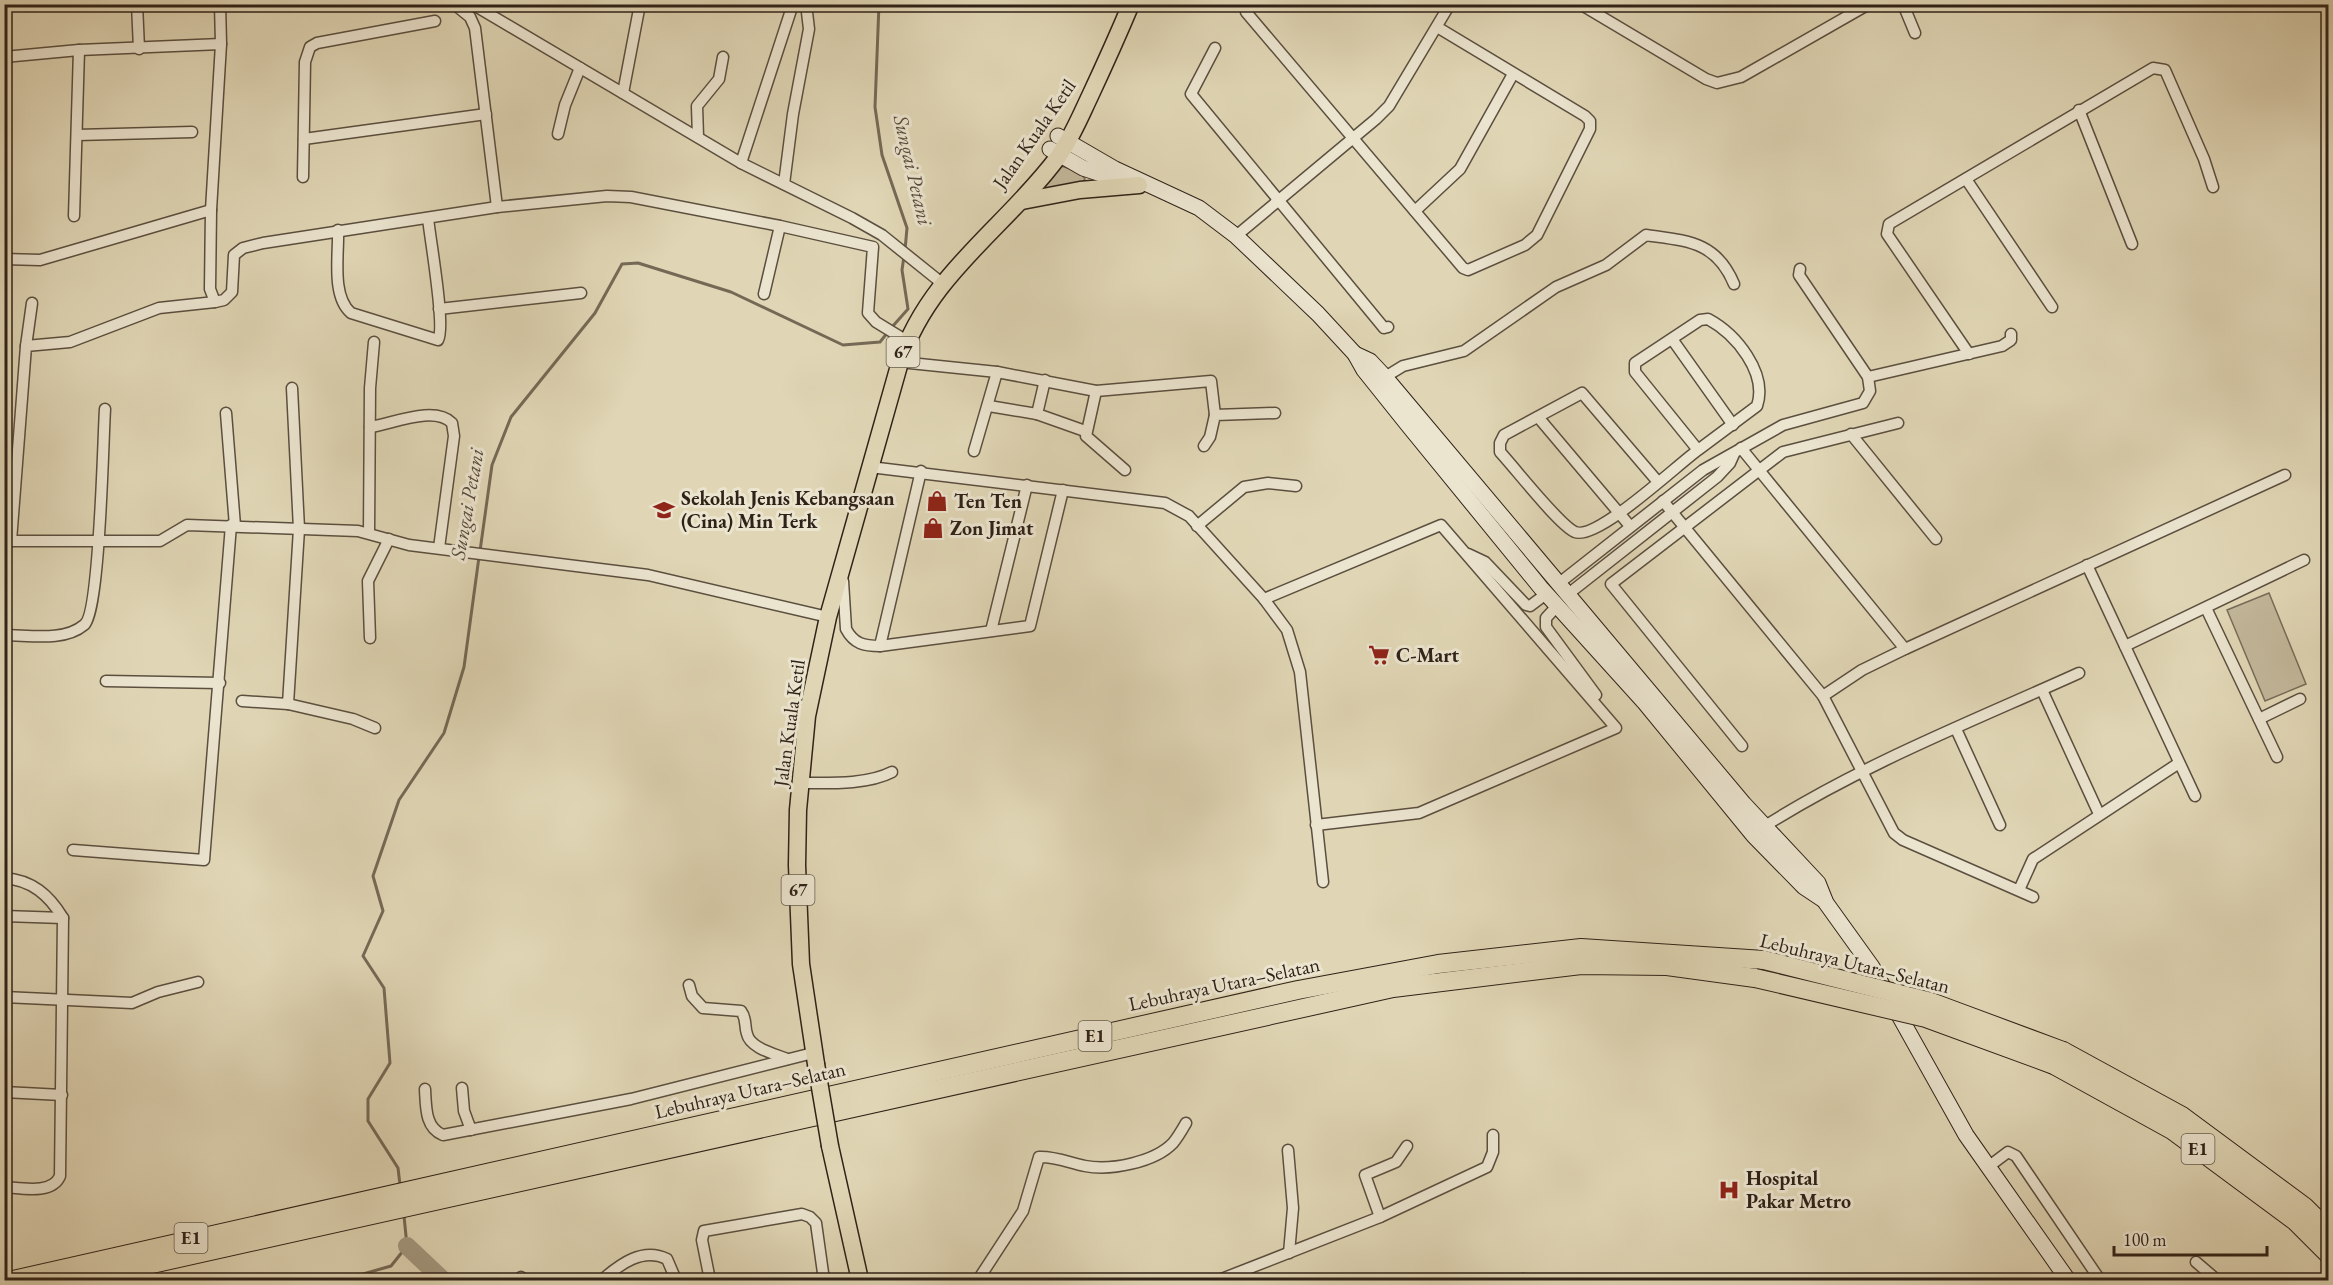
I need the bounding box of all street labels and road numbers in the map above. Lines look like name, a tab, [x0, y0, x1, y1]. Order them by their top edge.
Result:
street label: Jalan Kuala Ketil	[985, 74, 1082, 196]
road number: 67	[886, 337, 920, 367]
street label: Jalan Kuala Ketil	[767, 657, 811, 790]
road number: 67	[782, 875, 814, 905]
street label: Lebuhraya Utara–Selatan	[1757, 927, 1953, 999]
street label: Lebuhraya Utara–Selatan	[1126, 951, 1322, 1017]
road number: E1	[1078, 1021, 1112, 1051]
street label: Lebuhraya Utara–Selatan	[652, 1055, 848, 1125]
road number: E1	[2182, 1134, 2214, 1164]
road number: E1	[174, 1223, 207, 1253]

